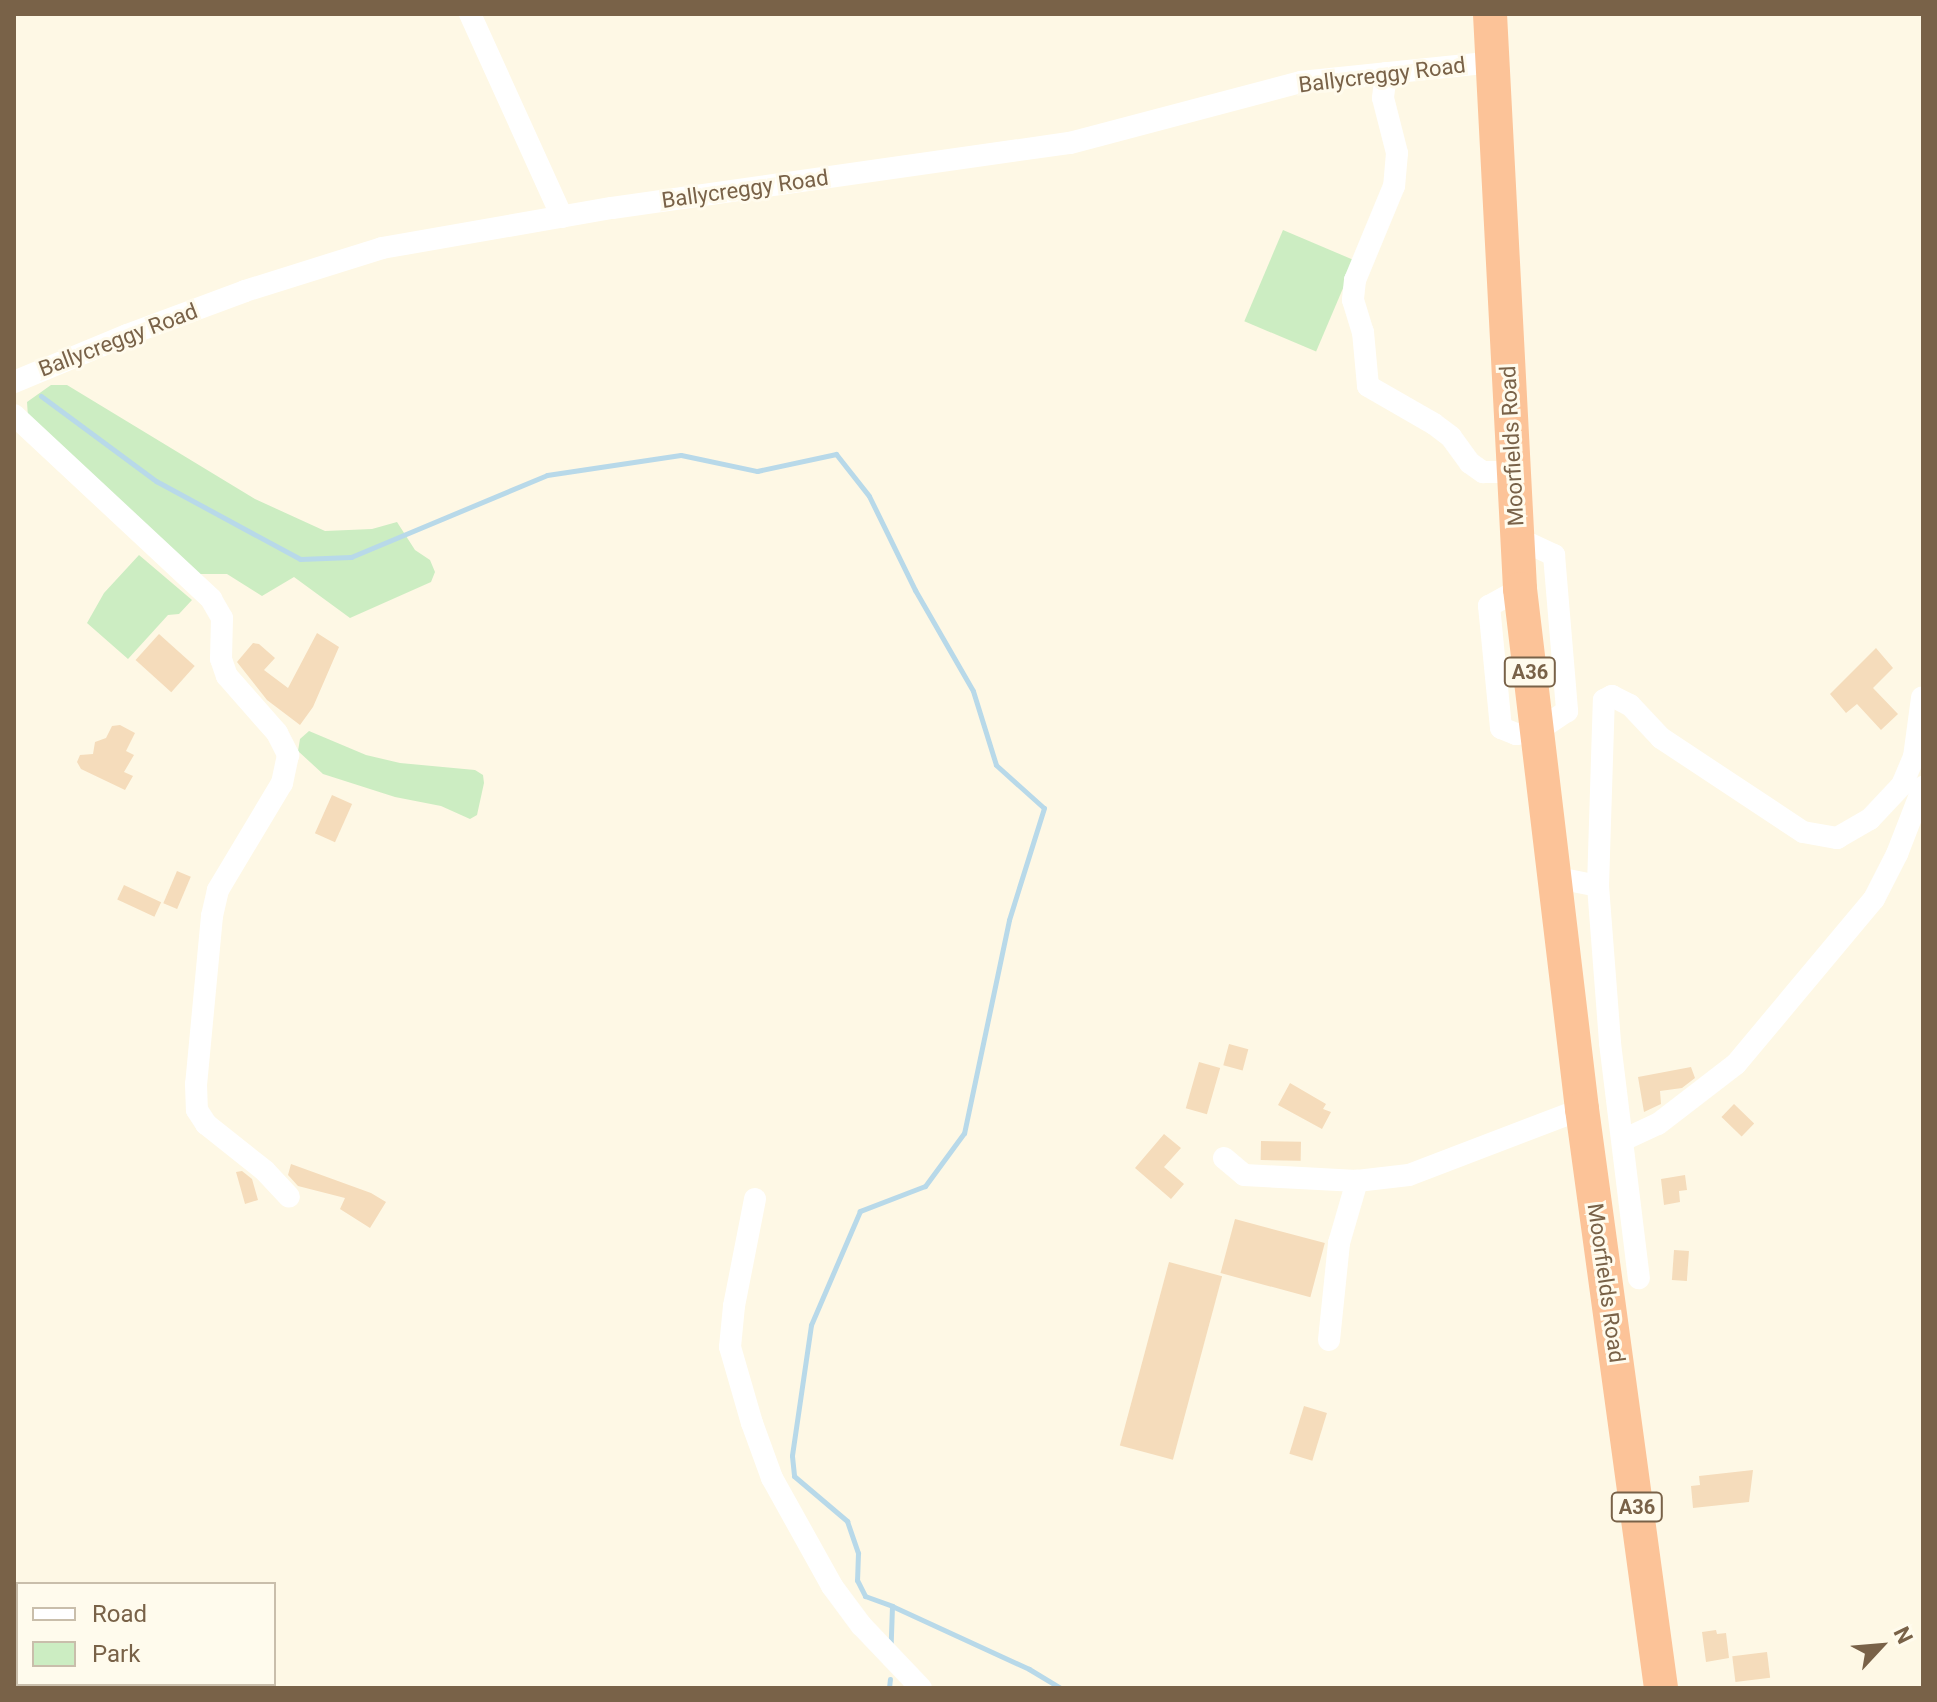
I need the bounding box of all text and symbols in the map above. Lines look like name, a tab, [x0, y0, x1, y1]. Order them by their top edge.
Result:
street label: Ballycreggy Road	[1297, 52, 1467, 98]
street label: Ballycreggy Road	[660, 164, 830, 214]
street label: Ballycreggy Road	[35, 298, 201, 382]
street label: Moorfields Road	[1495, 365, 1529, 527]
road number: A36	[1502, 656, 1558, 688]
street label: Moorfields Road	[1582, 1202, 1630, 1364]
road number: A36	[1609, 1491, 1665, 1523]
legend	[16, 1582, 276, 1686]
text: Road	[92, 1600, 147, 1628]
north arrow	[1841, 1606, 1921, 1686]
text: N	[1888, 1623, 1918, 1648]
text: Park	[92, 1640, 140, 1668]

